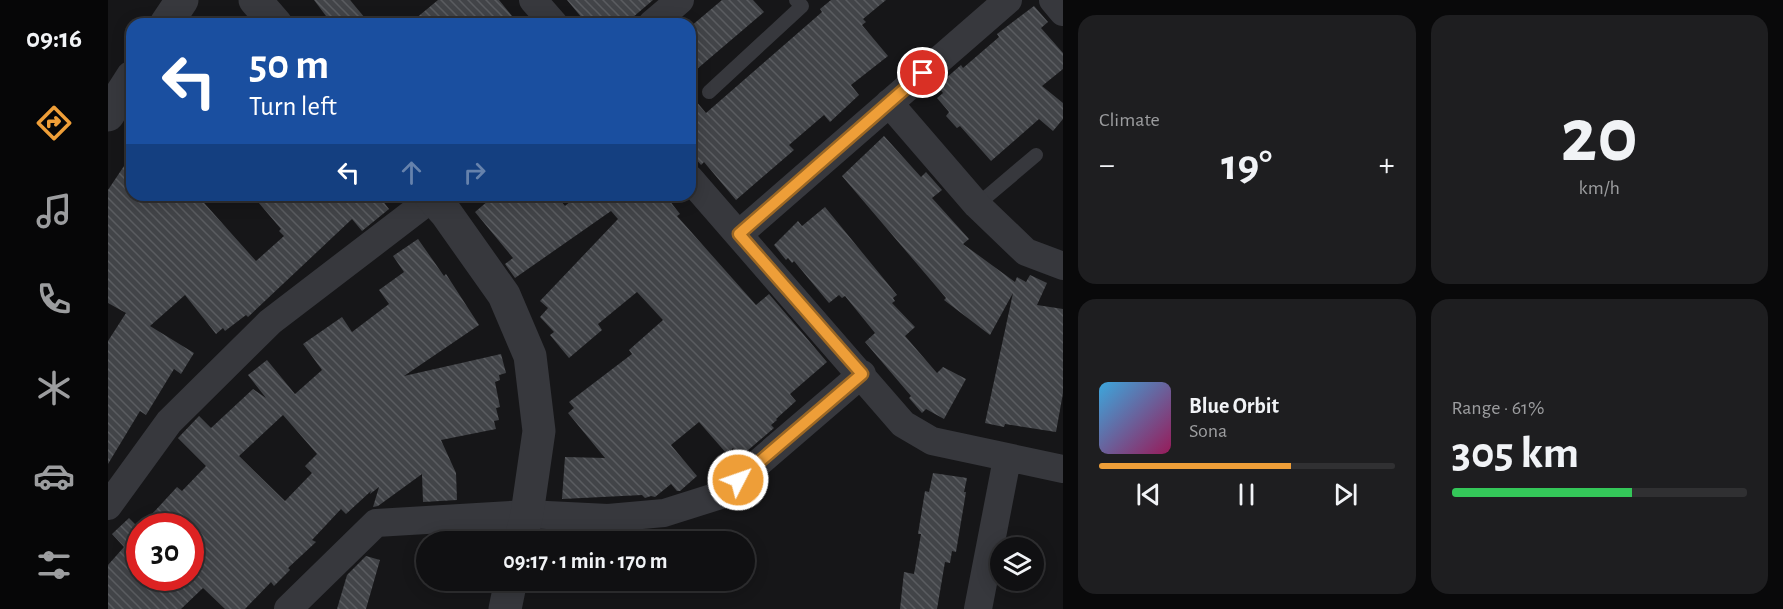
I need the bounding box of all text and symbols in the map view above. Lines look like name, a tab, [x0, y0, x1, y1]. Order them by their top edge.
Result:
text: 09:16	[26, 25, 82, 52]
icon: left	[150, 42, 228, 120]
text: 50 m	[249, 44, 329, 86]
pin	[897, 47, 948, 98]
icon: arrive	[906, 56, 939, 89]
text: Turn left	[249, 93, 337, 120]
text: 20	[1561, 98, 1638, 176]
icon: directions	[33, 102, 75, 144]
text: Climate	[1099, 110, 1160, 130]
text: 19°	[1221, 143, 1272, 188]
text: −	[1099, 149, 1115, 182]
text: +	[1379, 149, 1395, 182]
icon: left	[332, 156, 365, 189]
icon: ahead	[395, 156, 428, 189]
icon: right	[458, 156, 491, 189]
text: km/h	[1579, 178, 1620, 198]
icon: music	[33, 190, 75, 232]
icon: phone	[33, 278, 75, 320]
icon: climate	[33, 367, 75, 409]
text: Blue Orbit	[1189, 395, 1279, 417]
text: Range · 61%	[1452, 398, 1544, 418]
text: Sona	[1189, 421, 1227, 441]
text: 305 km	[1452, 431, 1579, 476]
position arrow	[706, 448, 770, 512]
icon: car	[33, 455, 75, 497]
icon: previous	[1132, 478, 1165, 511]
icon: pause	[1230, 478, 1263, 511]
icon: next	[1329, 478, 1362, 511]
speed limit sign: 30	[126, 513, 204, 591]
map controls	[990, 537, 1044, 591]
button: layers	[990, 537, 1044, 591]
icon: filters	[33, 544, 75, 586]
text: 09:17 · 1 min · 170 m	[503, 550, 668, 572]

